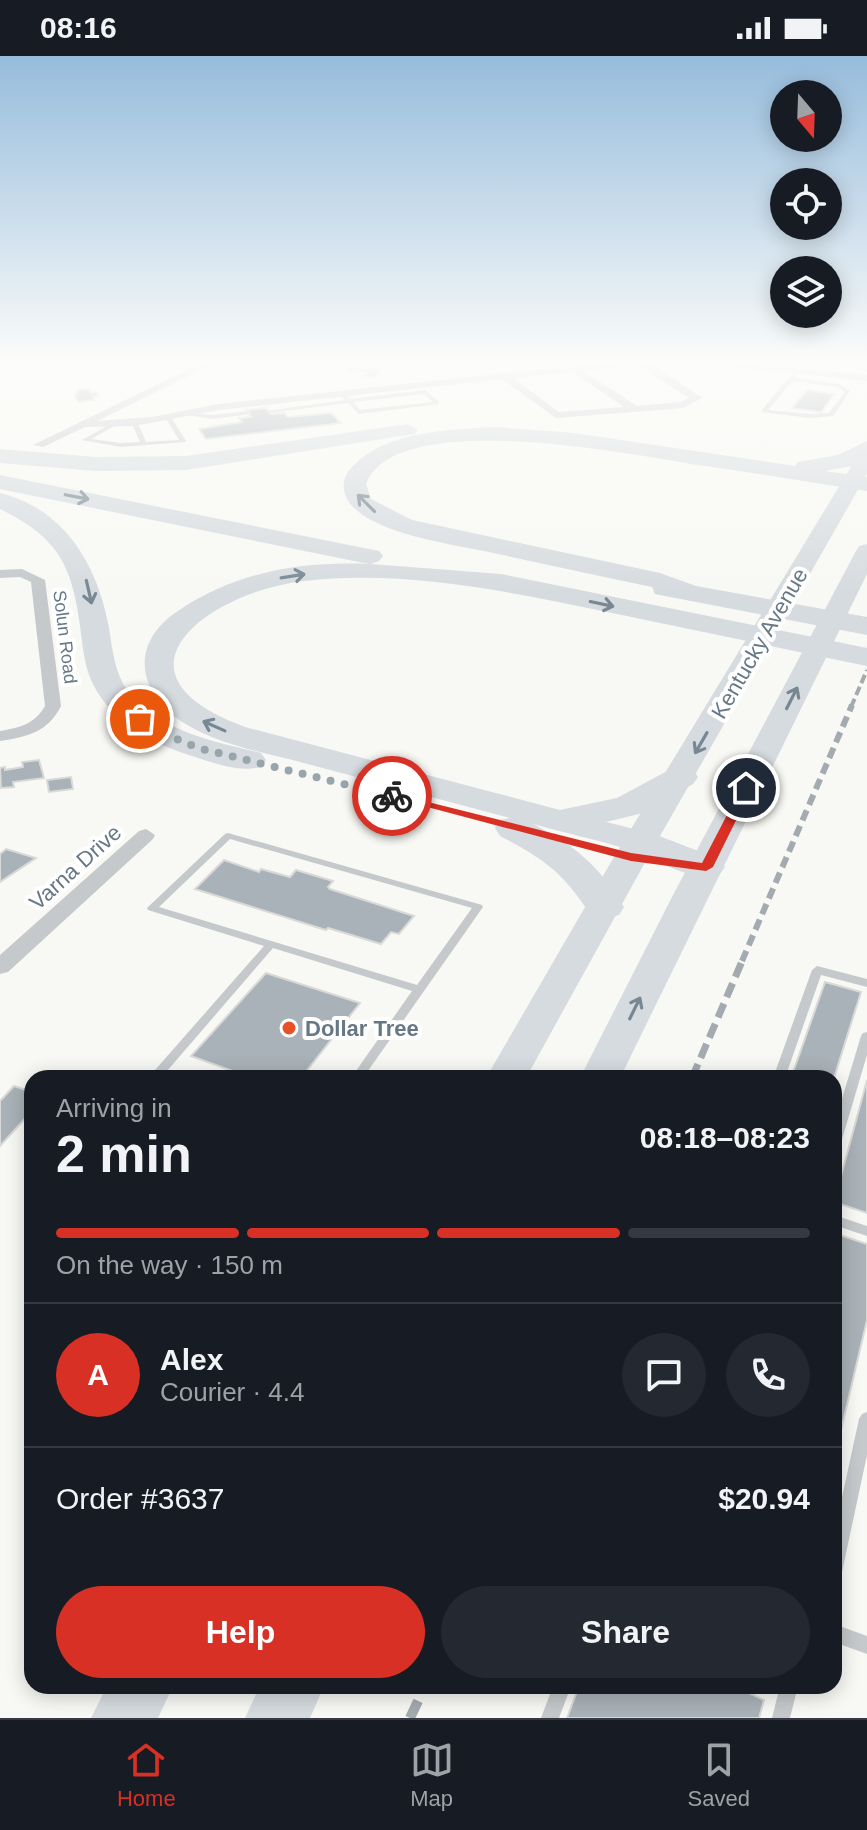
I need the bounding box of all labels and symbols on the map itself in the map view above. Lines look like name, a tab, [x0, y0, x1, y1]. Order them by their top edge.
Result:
north arrow	[770, 80, 842, 152]
one-way arrow	[63, 490, 89, 505]
one-way arrow	[356, 494, 376, 514]
street label: Kentucky Avenue	[706, 564, 813, 723]
one-way arrow	[279, 568, 305, 583]
one-way arrow	[82, 579, 97, 605]
street label: Solun Road	[49, 589, 81, 685]
one-way arrow	[589, 597, 614, 612]
pin	[106, 685, 174, 753]
one-way arrow	[785, 686, 801, 710]
one-way arrow	[203, 718, 227, 733]
one-way arrow	[693, 731, 709, 754]
pin	[712, 754, 780, 822]
courier	[352, 756, 432, 836]
street label: Varna Drive	[24, 820, 126, 915]
one-way arrow	[627, 996, 643, 1020]
place label: Dollar Tree	[305, 1016, 419, 1041]
marker: Dollar Tree	[280, 1019, 298, 1037]

